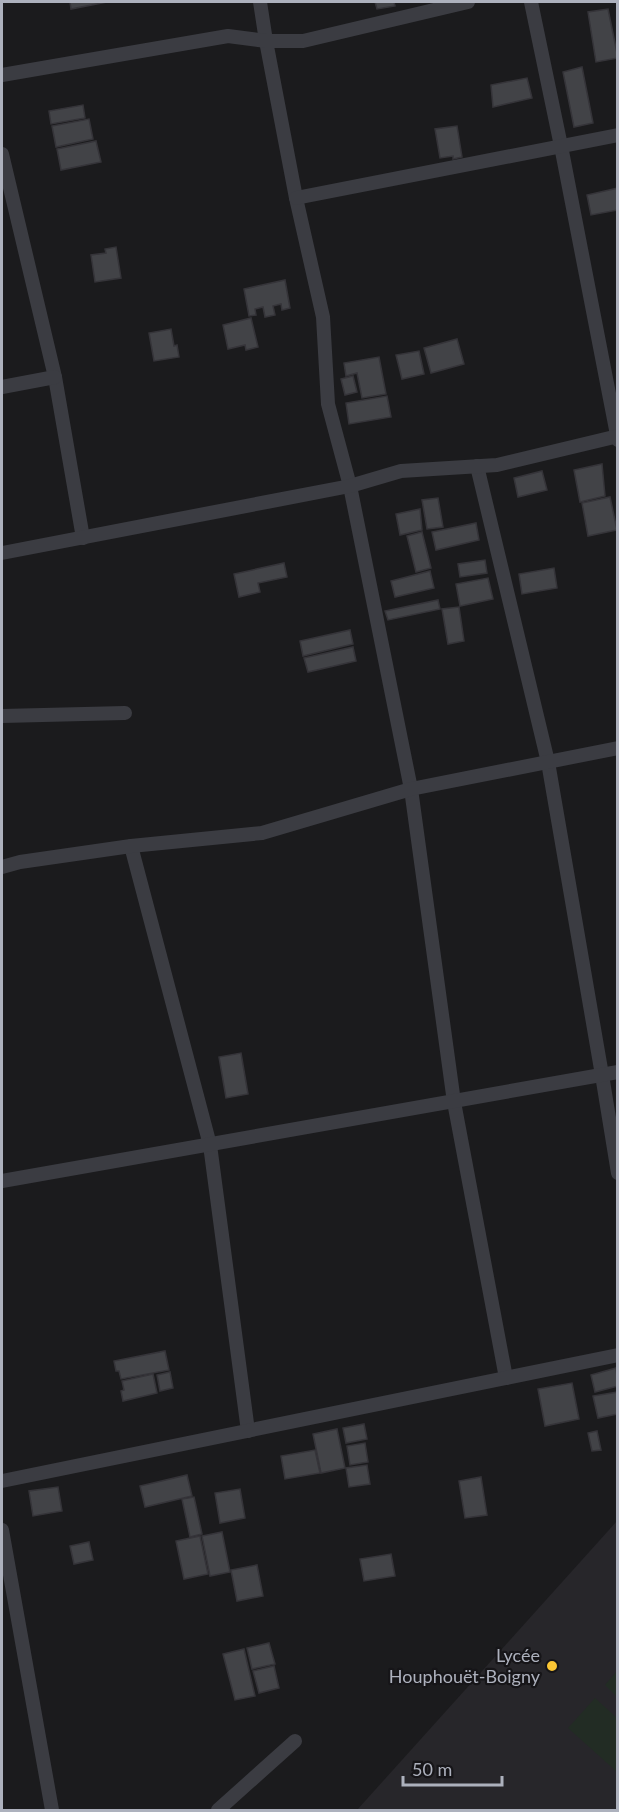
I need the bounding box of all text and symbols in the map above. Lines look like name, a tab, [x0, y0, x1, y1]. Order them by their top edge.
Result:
place label: Lycée Houphouët-Boigny	[389, 1644, 541, 1687]
marker: Lycée Houphouët-Boigny	[545, 1659, 559, 1673]
scale bar	[403, 1749, 502, 1787]
text: 50 m	[412, 1758, 452, 1780]

